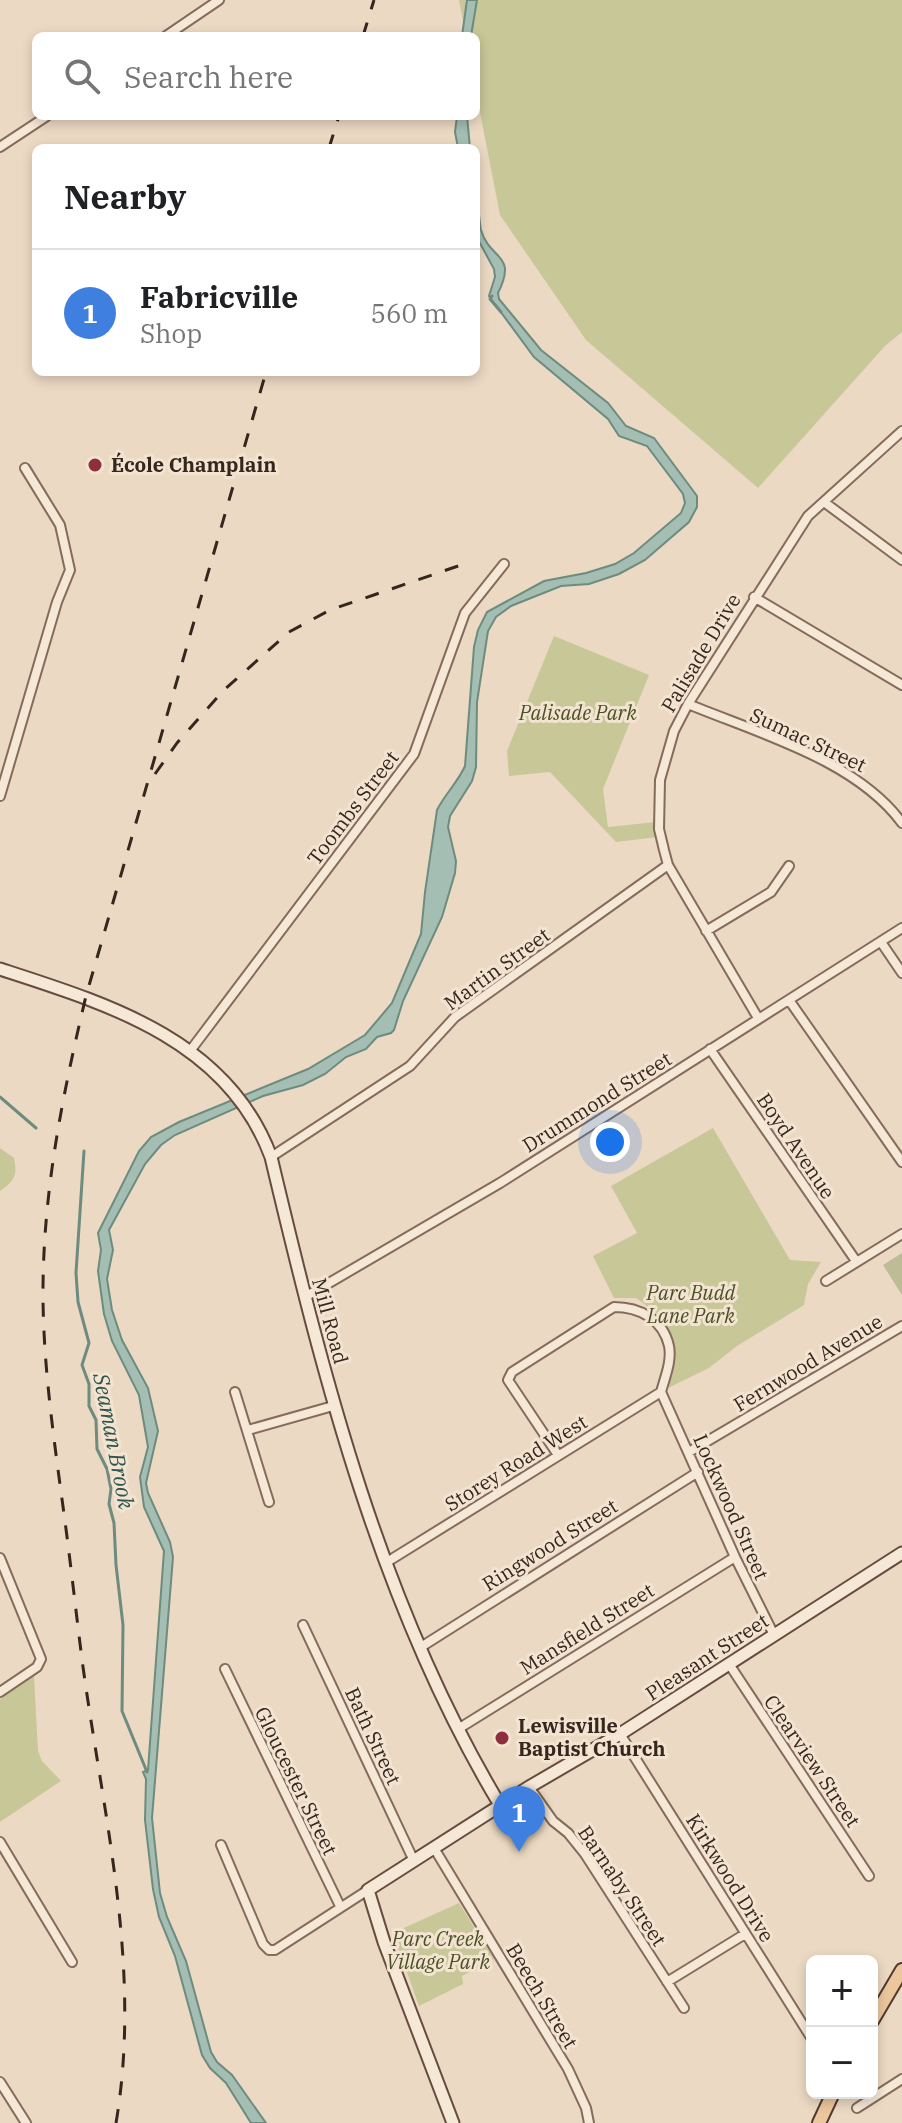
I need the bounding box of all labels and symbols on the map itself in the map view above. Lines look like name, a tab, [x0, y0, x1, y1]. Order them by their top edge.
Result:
place label: École Champlain	[111, 451, 276, 478]
marker: École Champlain	[86, 456, 104, 474]
street label: Palisade Drive	[654, 588, 747, 717]
park label: Palisade Park	[518, 699, 637, 726]
street label: Sumac Street	[746, 701, 871, 778]
street label: Toombs Street	[301, 745, 404, 870]
street label: Martin Street	[438, 921, 555, 1016]
street label: Drummond Street	[517, 1045, 676, 1158]
street label: Boyd Avenue	[751, 1088, 842, 1204]
your location	[590, 1122, 630, 1162]
street label: Mill Road	[306, 1275, 355, 1367]
park label: Parc Budd Lane Park	[646, 1279, 737, 1329]
street label: Fernwood Avenue	[728, 1307, 887, 1418]
water label: Seaman Brook	[87, 1369, 142, 1512]
street label: Storey Road West	[439, 1408, 592, 1517]
street label: Lockwood Street	[687, 1430, 776, 1584]
street label: Ringwood Street	[477, 1492, 623, 1597]
street label: Mansfield Street	[515, 1577, 659, 1681]
street label: Pleasant Street	[640, 1607, 773, 1706]
street label: Bath Street	[339, 1683, 408, 1789]
street label: Clearview Street	[758, 1689, 867, 1832]
street label: Gloucester Street	[249, 1702, 344, 1860]
place label: Lewisville Baptist Church	[518, 1712, 665, 1762]
marker: Lewisville Baptist Church	[493, 1729, 511, 1747]
pin: 1	[493, 1786, 545, 1852]
street label: Kirkwood Drive	[680, 1808, 781, 1947]
street label: Barnaby Street	[572, 1820, 673, 1951]
park label: Parc Creek Village Park	[386, 1925, 490, 1975]
street label: Beech Street	[500, 1938, 585, 2053]

